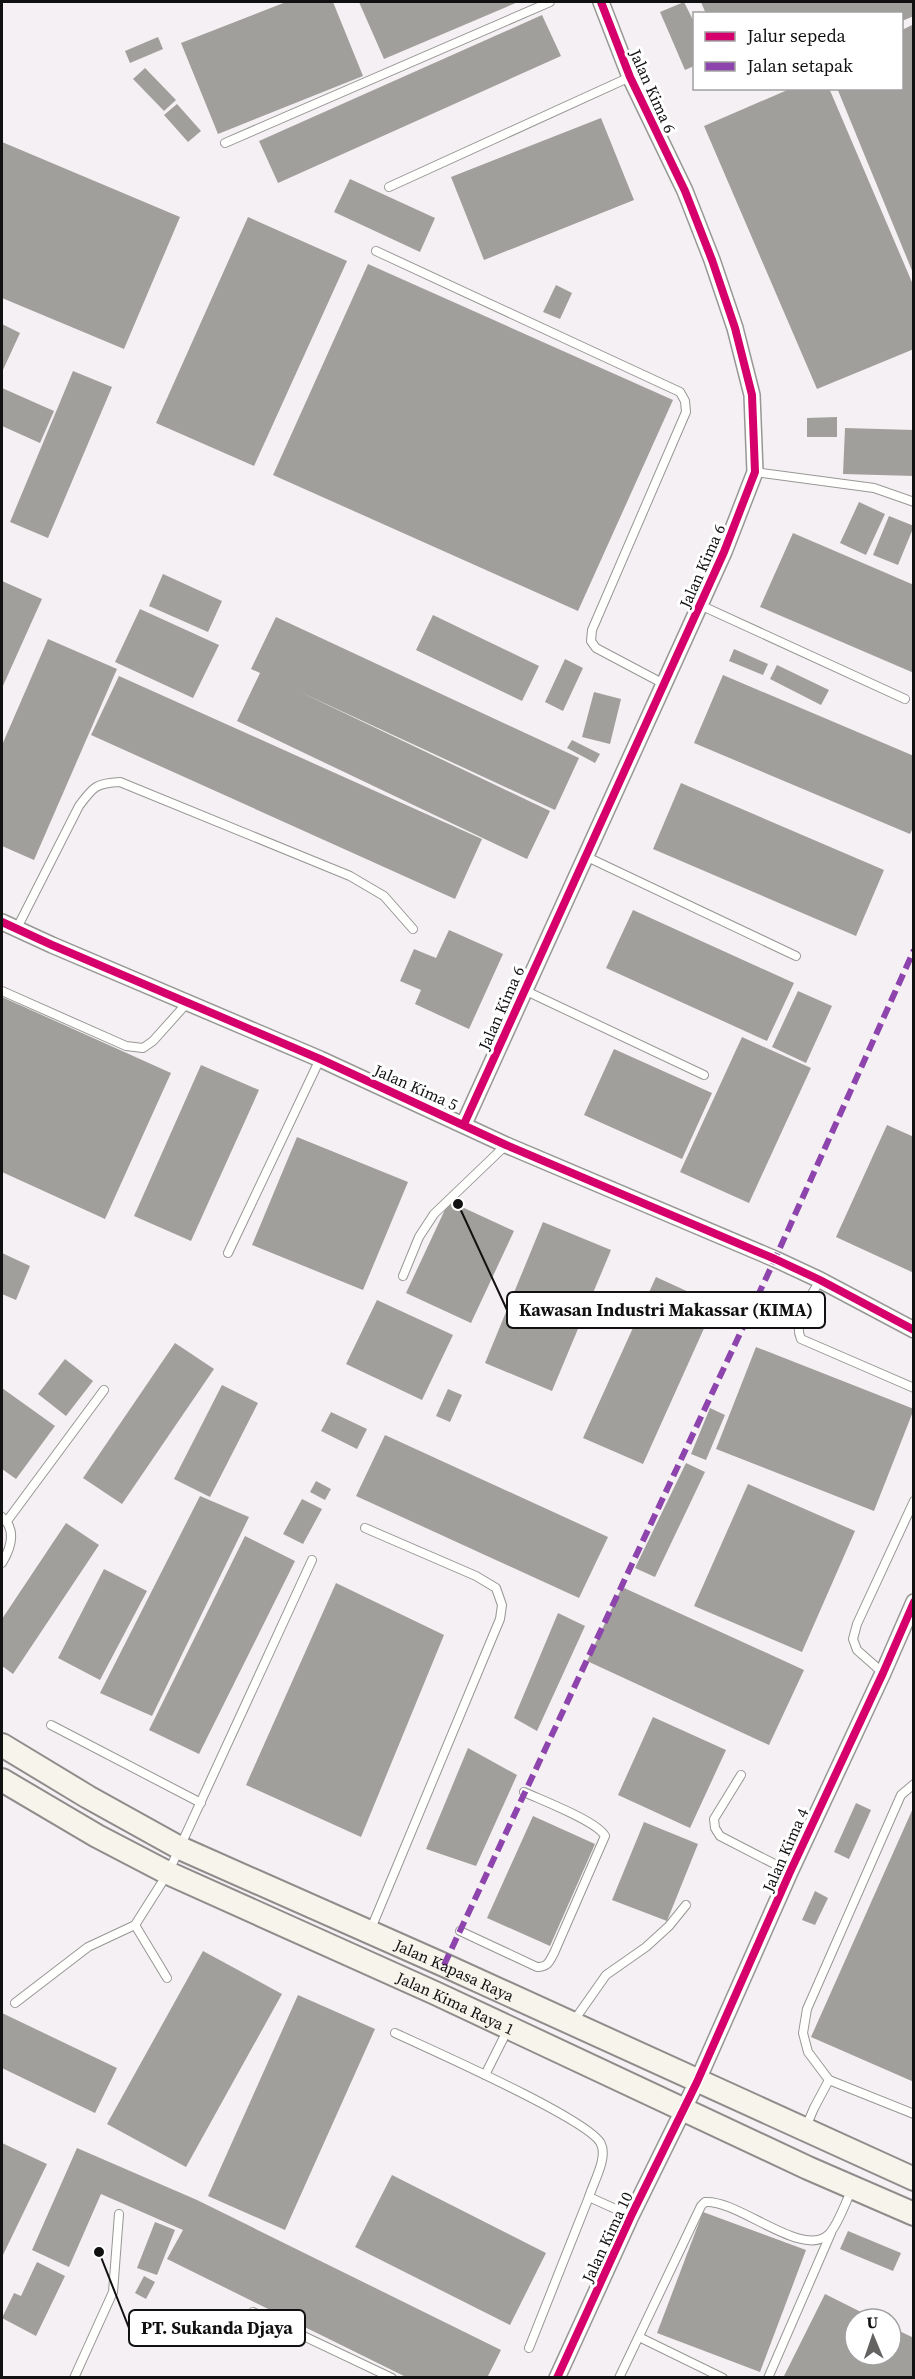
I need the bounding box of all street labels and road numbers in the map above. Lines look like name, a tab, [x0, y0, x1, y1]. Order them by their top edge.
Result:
street label: Jalan Kima 6	[624, 45, 681, 136]
street label: Jalan Kima 6	[673, 521, 730, 612]
street label: Jalan Kima 6	[472, 963, 529, 1054]
street label: Jalan Kima 5	[370, 1058, 461, 1115]
street label: Jalan Kima 4	[756, 1805, 813, 1896]
street label: Jalan Kapasa Raya	[390, 1933, 519, 2007]
street label: Jalan Kima Raya 1	[392, 1966, 518, 2040]
street label: Jalan Kima 10	[576, 2188, 638, 2287]

